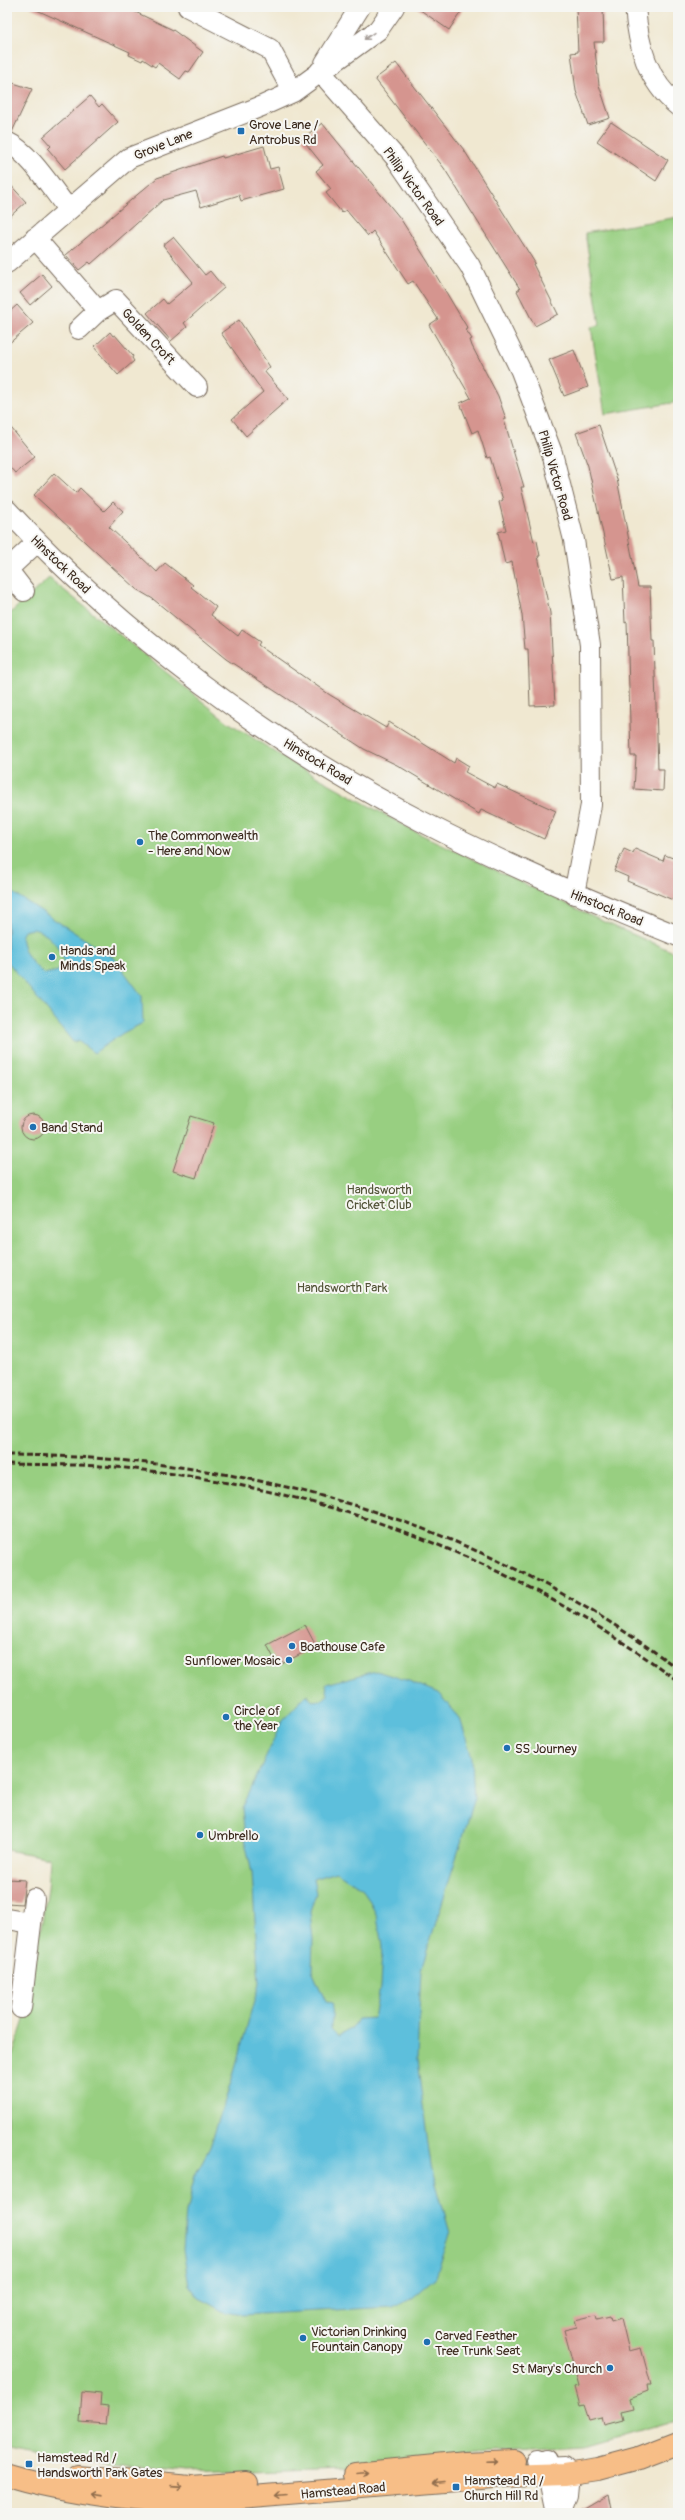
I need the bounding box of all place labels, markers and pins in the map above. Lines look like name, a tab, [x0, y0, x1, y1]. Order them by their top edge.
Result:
place label: Grove Lane / Antrobus Rd	[249, 117, 319, 148]
marker: Grove Lane / Antrobus Rd	[236, 126, 246, 136]
place label: The Commonwealth - Here and Now	[148, 828, 258, 859]
marker: The Commonwealth - Here and Now	[135, 837, 145, 847]
place label: Hands and Minds Speak	[60, 943, 126, 974]
marker: Hands and Minds Speak	[47, 952, 57, 962]
place label: Band Stand	[41, 1120, 103, 1136]
marker: Band Stand	[28, 1122, 38, 1132]
place label: Boathouse Cafe	[300, 1639, 385, 1655]
marker: Boathouse Cafe	[287, 1641, 297, 1651]
place label: Sunflower Mosaic	[185, 1653, 281, 1669]
marker: Sunflower Mosaic	[284, 1655, 294, 1665]
place label: Circle of the Year	[233, 1703, 281, 1734]
marker: Circle of the Year	[221, 1712, 231, 1722]
place label: SS Journey	[515, 1741, 577, 1757]
marker: SS Journey	[502, 1743, 512, 1753]
place label: Umbrello	[208, 1828, 259, 1844]
marker: Umbrello	[195, 1830, 205, 1840]
place label: Victorian Drinking Fountain Canopy	[311, 2324, 407, 2355]
place label: Carved Feather Tree Trunk Seat	[435, 2328, 521, 2359]
marker: Victorian Drinking Fountain Canopy	[298, 2333, 308, 2343]
marker: Carved Feather Tree Trunk Seat	[422, 2337, 432, 2347]
place label: St Mary's Church	[512, 2361, 602, 2377]
marker: St Mary's Church	[605, 2363, 615, 2373]
place label: Hamstead Rd / Handsworth Park Gates	[37, 2450, 162, 2481]
marker: Hamstead Rd / Handsworth Park Gates	[24, 2459, 34, 2469]
place label: Hamstead Rd / Church Hill Rd	[464, 2473, 544, 2504]
marker: Hamstead Rd / Church Hill Rd	[451, 2482, 461, 2492]

